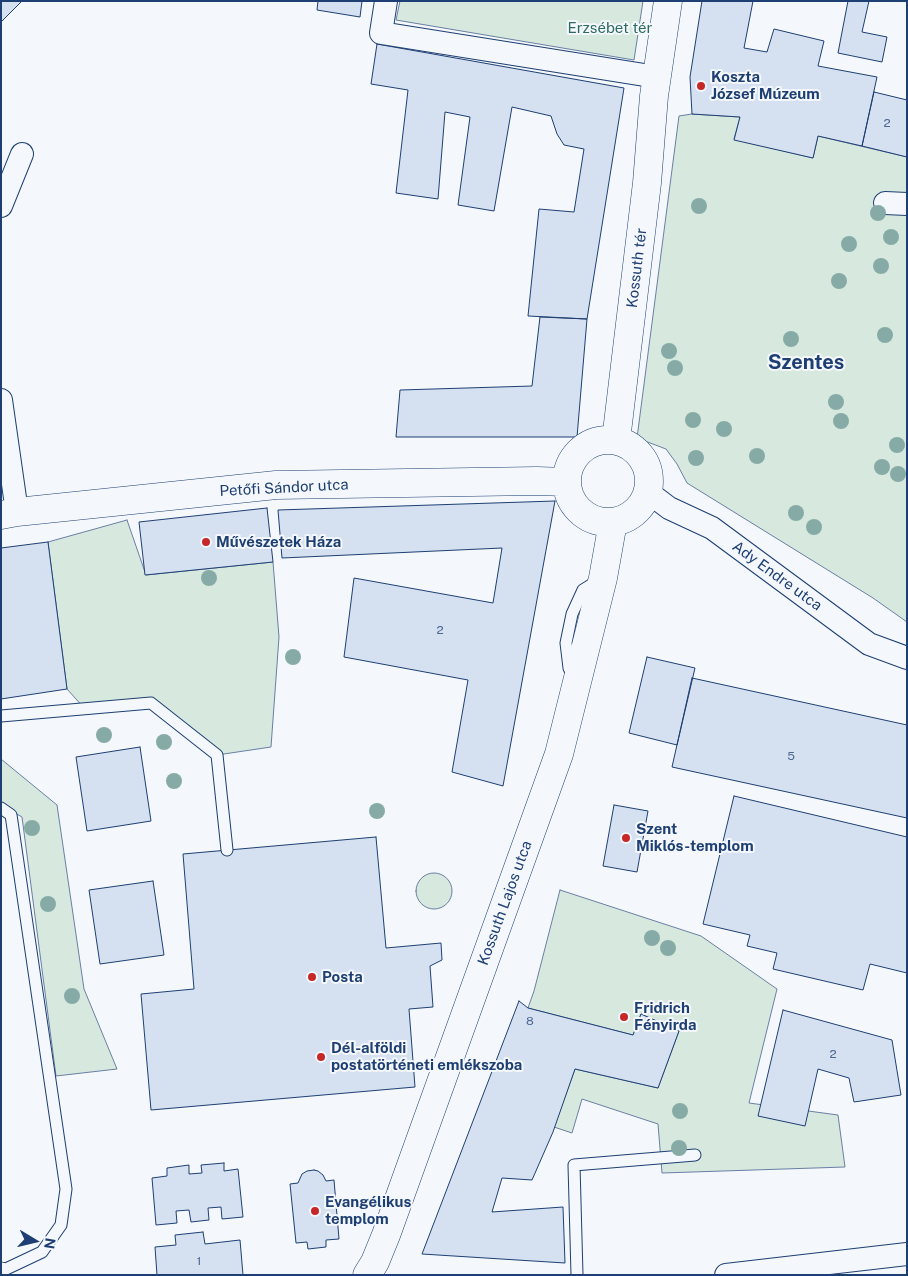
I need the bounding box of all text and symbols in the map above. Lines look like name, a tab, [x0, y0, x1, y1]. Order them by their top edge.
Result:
park label: Erzsébet tér	[568, 19, 652, 37]
place label: Koszta József Múzeum	[711, 68, 820, 103]
marker: Koszta József Múzeum	[695, 80, 707, 92]
house number: 2	[883, 116, 891, 130]
street label: Kossuth tér	[623, 227, 651, 309]
district label: Szentes	[768, 351, 844, 375]
street label: Petőfi Sándor utca	[219, 476, 349, 500]
place label: Művészetek Háza	[216, 533, 341, 551]
marker: Művészetek Háza	[200, 536, 212, 548]
street label: Ady Endre utca	[729, 537, 825, 615]
house number: 2	[436, 623, 444, 637]
house number: 5	[787, 749, 795, 763]
place label: Szent Miklós-templom	[636, 820, 754, 855]
marker: Szent Miklós-templom	[620, 832, 632, 844]
street label: Kossuth Lajos utca	[474, 838, 536, 968]
place label: Posta	[322, 968, 363, 986]
marker: Posta	[306, 971, 318, 983]
place label: Fridrich Fényirda	[634, 999, 696, 1034]
marker: Fridrich Fényirda	[618, 1011, 630, 1023]
house number: 8	[526, 1014, 534, 1028]
place label: Dél-alföldi postatörténeti emlékszoba	[331, 1039, 522, 1074]
house number: 2	[829, 1047, 837, 1061]
marker: Dél-alföldi postatörténeti emlékszoba	[315, 1051, 327, 1063]
place label: Evangélikus templom	[325, 1193, 411, 1228]
marker: Evangélikus templom	[309, 1205, 321, 1217]
north arrow	[10, 1216, 60, 1266]
text: N	[41, 1237, 59, 1250]
house number: 1	[197, 1254, 201, 1268]

